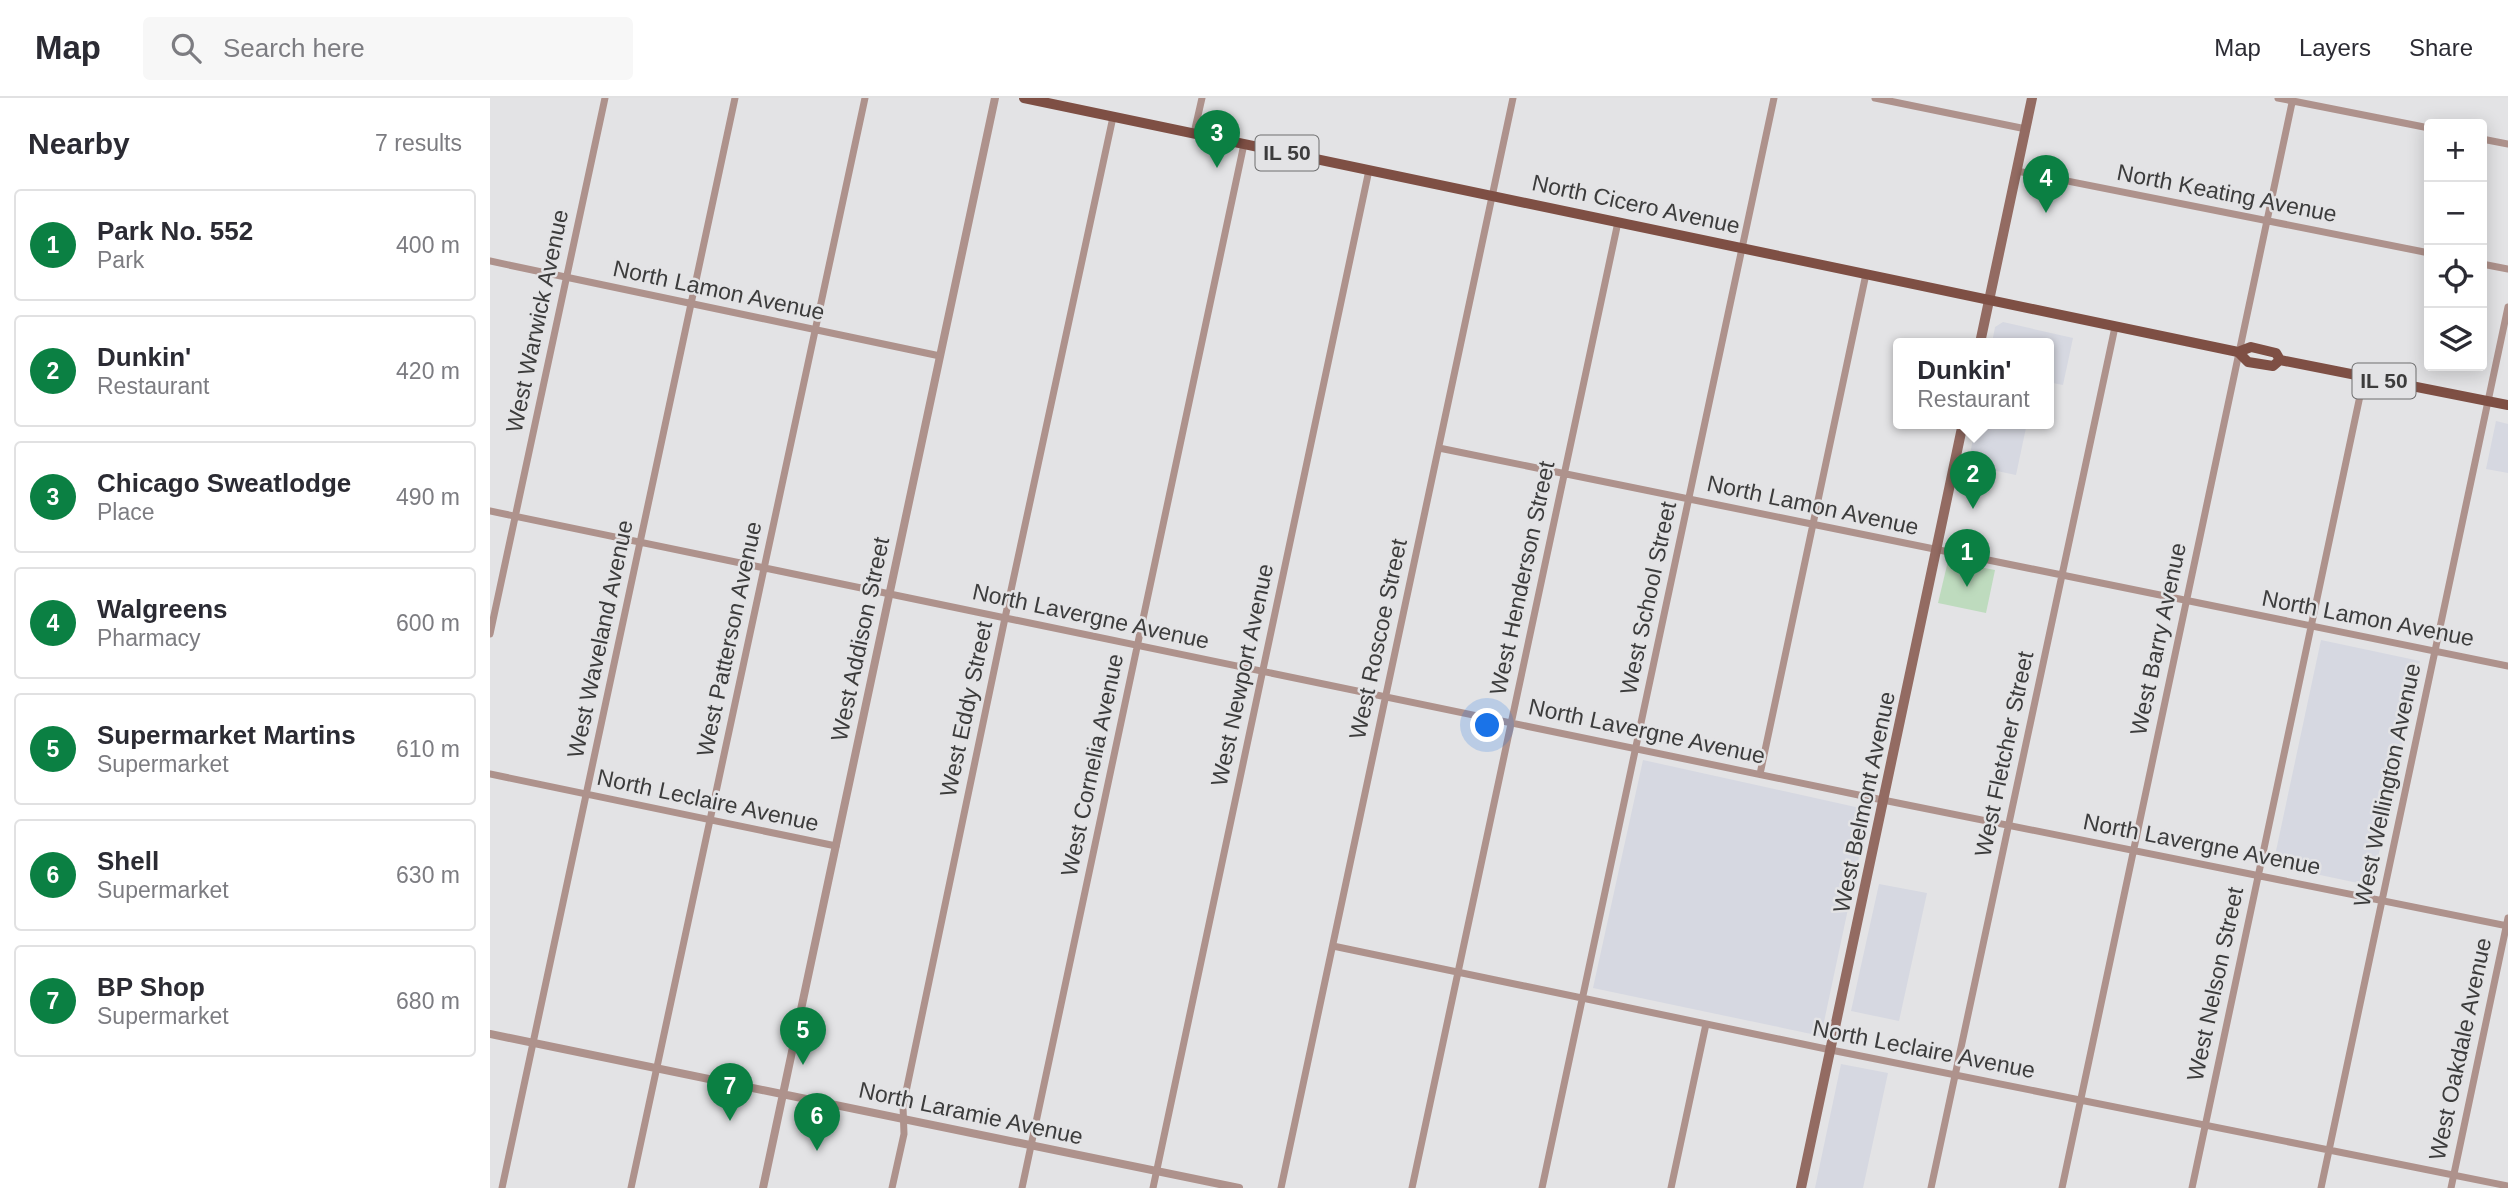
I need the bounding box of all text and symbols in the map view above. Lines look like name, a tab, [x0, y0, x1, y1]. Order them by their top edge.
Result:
search box	[143, 17, 633, 80]
text: Map	[35, 29, 101, 66]
icon: search	[167, 29, 205, 67]
text: Search here	[223, 33, 365, 63]
text: Map	[2214, 34, 2261, 61]
text: Layers	[2299, 34, 2371, 61]
text: Share	[2409, 34, 2473, 61]
pin: 3	[1194, 110, 1240, 168]
map controls	[2424, 119, 2487, 371]
button: +	[2424, 119, 2487, 182]
text: Nearby	[28, 127, 130, 160]
text: 7 results	[375, 130, 462, 156]
road number: IL 50	[1256, 136, 1318, 170]
pin: 4	[2023, 155, 2069, 213]
street label: North Keating Avenue	[2115, 159, 2339, 227]
street label: North Cicero Avenue	[1530, 169, 1742, 239]
button: −	[2424, 182, 2487, 245]
street label: West Warwick Avenue	[501, 207, 573, 435]
text: Park No. 552	[97, 216, 253, 246]
text: 1	[47, 232, 59, 258]
text: 400 m	[396, 232, 460, 258]
button: locate	[2424, 245, 2487, 308]
text: Park	[97, 247, 144, 273]
street label: North Lamon Avenue	[611, 255, 827, 325]
button: layers	[2424, 308, 2487, 371]
popup	[1893, 338, 2054, 429]
text: Dunkin'	[97, 342, 191, 372]
text: Dunkin'	[1917, 355, 2012, 385]
text: 2	[47, 358, 59, 384]
text: 420 m	[396, 358, 460, 384]
road number: IL 50	[2352, 364, 2416, 398]
text: Restaurant	[97, 373, 210, 399]
text: Restaurant	[1917, 386, 2030, 412]
pin: 2	[1950, 451, 1996, 509]
street label: West Henderson Street	[1484, 458, 1560, 697]
text: Chicago Sweatlodge	[97, 468, 351, 498]
street label: North Lamon Avenue	[1705, 470, 1921, 540]
text: 3	[47, 484, 59, 510]
text: 490 m	[396, 484, 460, 510]
text: Place	[97, 499, 155, 525]
street label: West School Street	[1615, 499, 1681, 697]
street label: West Waveland Avenue	[562, 518, 638, 760]
street label: West Patterson Avenue	[691, 519, 767, 759]
pin: 1	[1944, 529, 1990, 587]
street label: West Addison Street	[826, 534, 894, 743]
street label: West Roscoe Street	[1344, 536, 1412, 742]
street label: West Barry Avenue	[2125, 540, 2191, 738]
street label: West Newport Avenue	[1206, 561, 1278, 789]
street label: North Lavergne Avenue	[970, 578, 1212, 654]
street label: North Lamon Avenue	[2260, 585, 2476, 651]
text: Walgreens	[97, 594, 228, 624]
text: 4	[47, 610, 59, 636]
text: 600 m	[396, 610, 460, 636]
street label: West Eddy Street	[935, 618, 997, 799]
text: Pharmacy	[97, 625, 201, 651]
street label: West Fletcher Street	[1970, 648, 2039, 859]
street label: West Cornelia Avenue	[1056, 651, 1128, 879]
street label: West Wellington Avenue	[2348, 661, 2426, 909]
street label: West Belmont Avenue	[1828, 689, 1900, 915]
street label: North Lavergne Avenue	[1526, 693, 1768, 769]
your location	[1470, 708, 1504, 742]
text: Supermarket Martins	[97, 720, 356, 750]
text: 5	[47, 736, 59, 762]
text: 610 m	[396, 736, 460, 762]
text: Supermarket	[97, 751, 229, 777]
street label: North Leclaire Avenue	[595, 764, 821, 836]
street label: North Lavergne Avenue	[2081, 808, 2323, 880]
text: Shell	[97, 846, 159, 876]
text: 6	[47, 862, 59, 888]
text: 630 m	[396, 862, 460, 888]
text: Supermarket	[97, 877, 229, 903]
street label: West Nelson Street	[2182, 884, 2248, 1083]
street label: West Oakdale Avenue	[2424, 935, 2496, 1163]
text: BP Shop	[97, 972, 205, 1002]
text: 7	[47, 988, 59, 1014]
text: 680 m	[396, 988, 460, 1014]
text: Supermarket	[97, 1003, 229, 1029]
pin: 5	[780, 1007, 826, 1065]
street label: North Leclaire Avenue	[1811, 1015, 2037, 1083]
pin: 7	[707, 1063, 753, 1121]
street label: North Laramie Avenue	[857, 1077, 1085, 1149]
pin: 6	[794, 1093, 840, 1151]

